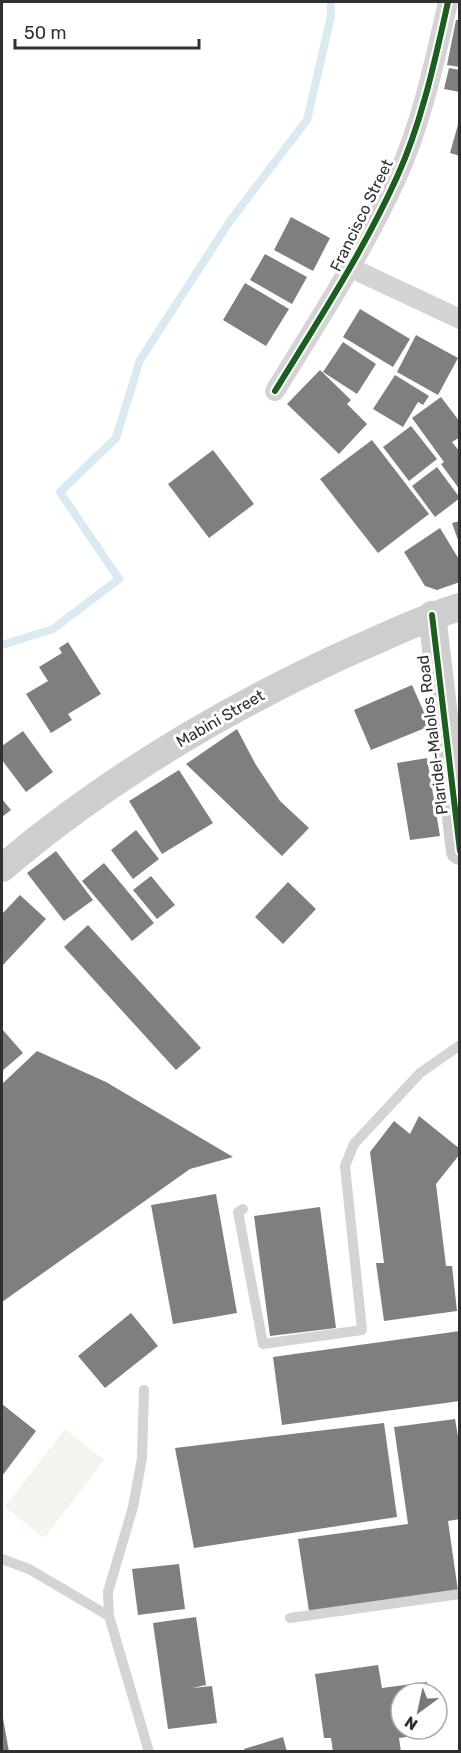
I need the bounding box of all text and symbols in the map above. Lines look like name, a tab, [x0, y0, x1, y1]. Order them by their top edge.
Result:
scale bar	[15, 12, 200, 50]
text: 50 m	[24, 22, 67, 44]
street label: Francisco Street	[326, 156, 397, 275]
street label: Plaridel-Malolos Road	[413, 654, 452, 816]
street label: Mabini Street	[173, 686, 268, 751]
north arrow	[389, 1681, 449, 1741]
text: N	[401, 1712, 421, 1734]

